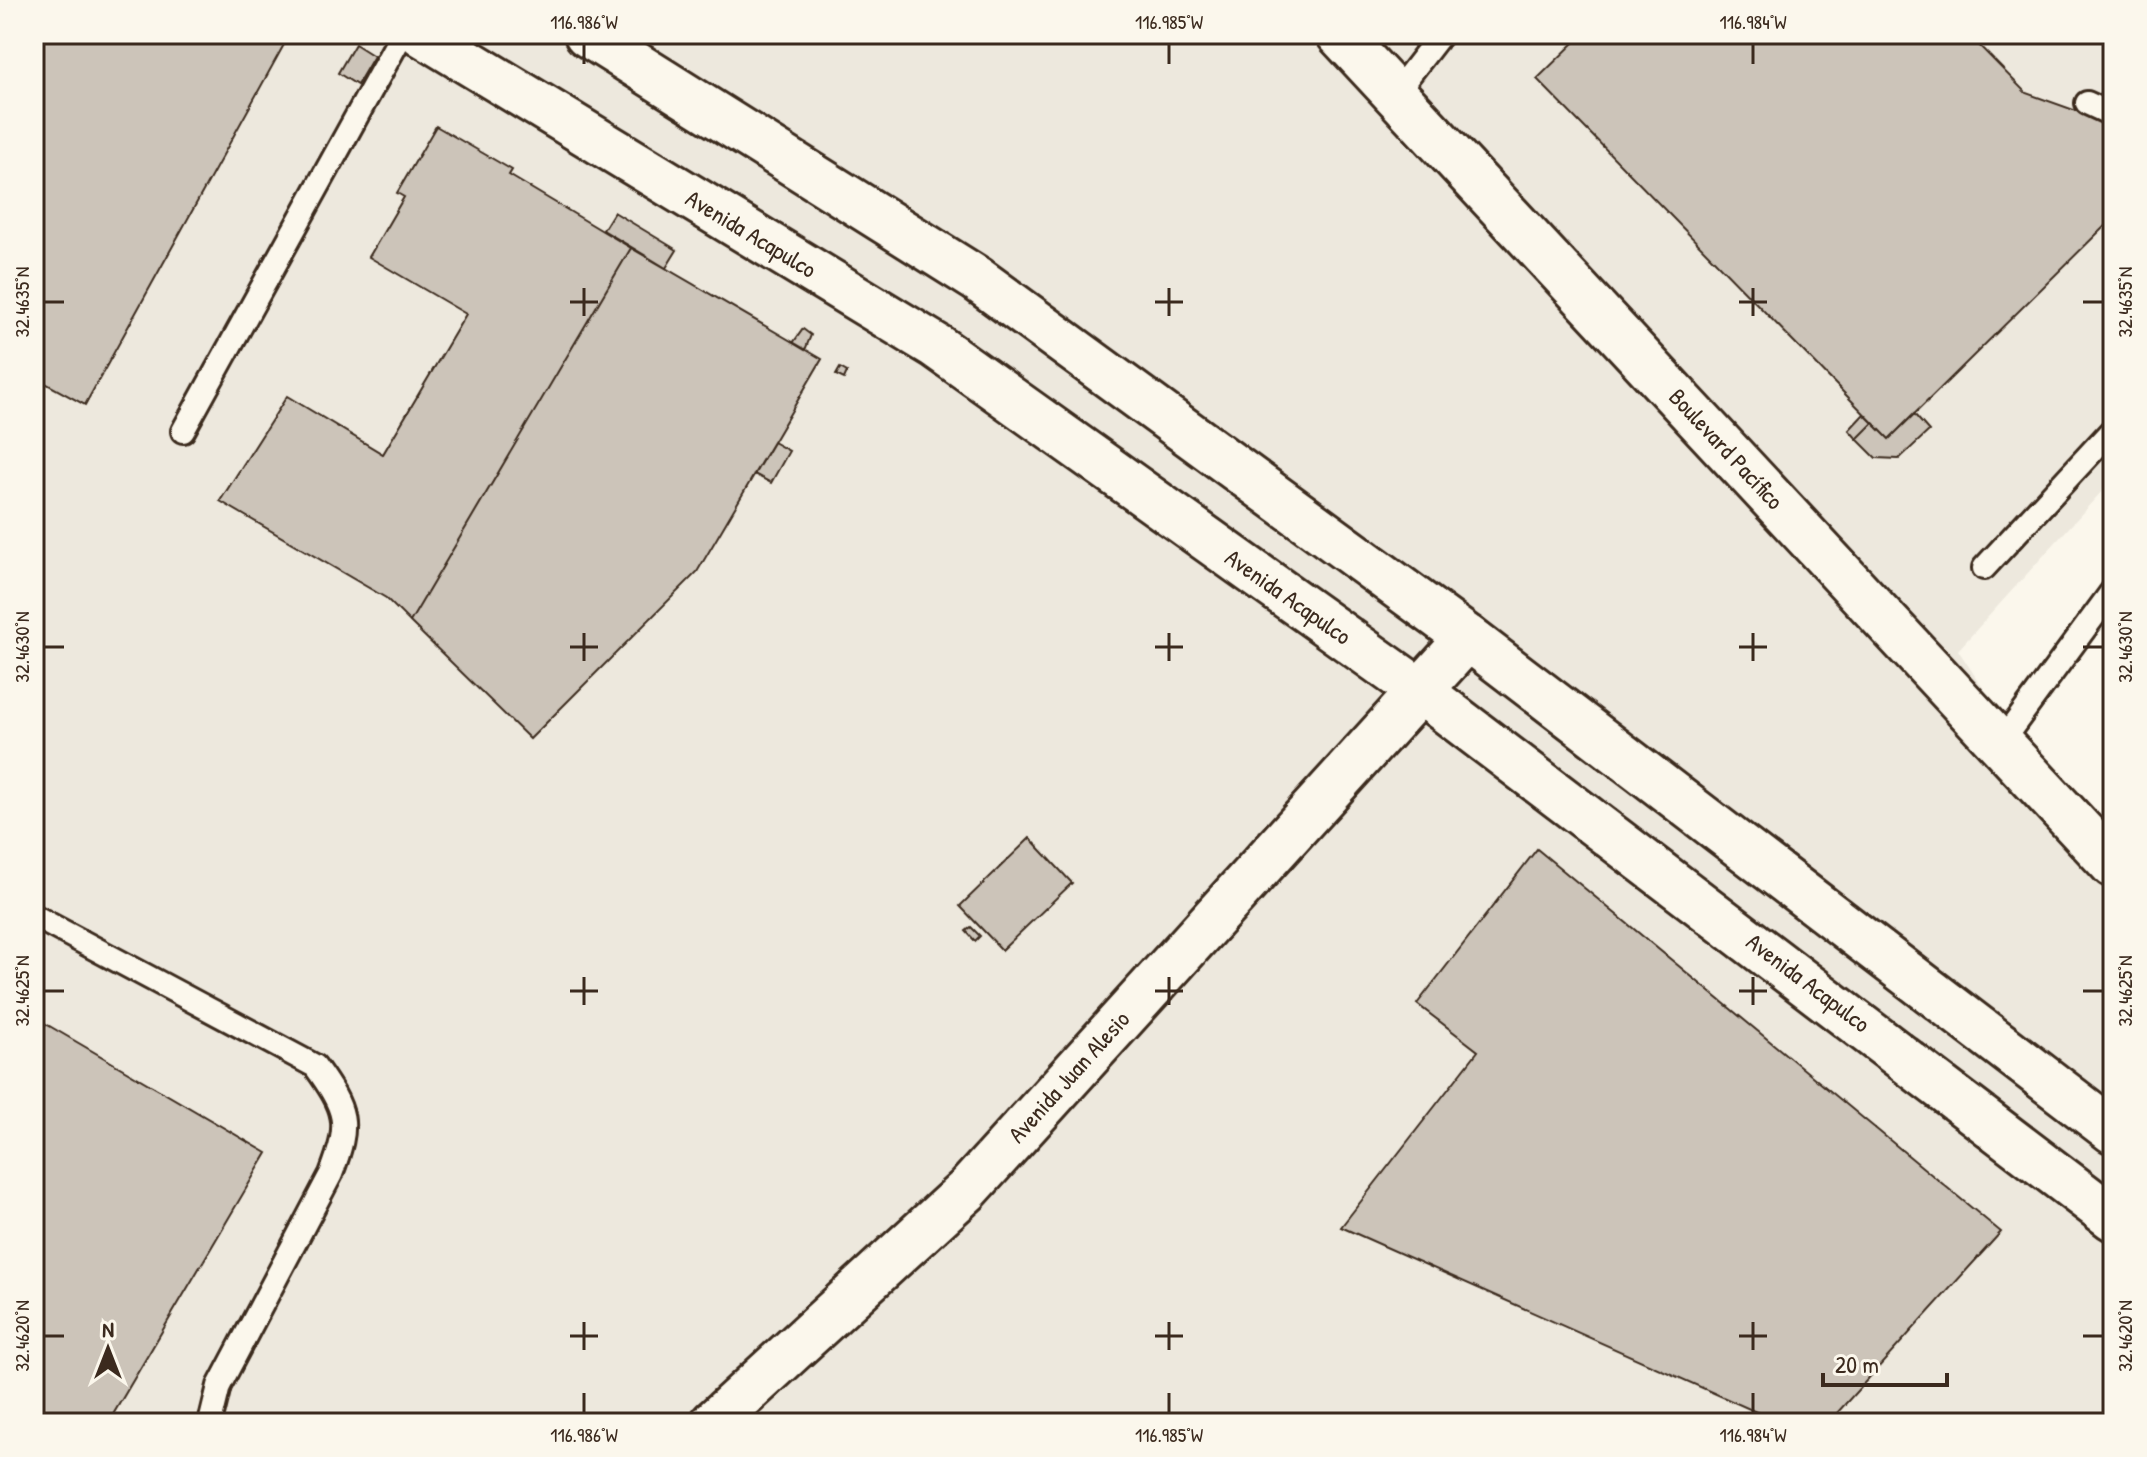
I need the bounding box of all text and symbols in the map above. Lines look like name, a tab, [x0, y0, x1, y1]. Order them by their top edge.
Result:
text: 116.986°W	[550, 8, 619, 35]
text: 116.985°W	[1135, 8, 1204, 35]
text: 116.984°W	[1719, 8, 1787, 35]
street label: Avenida Acapulco	[680, 182, 823, 285]
text: 32.4635°N	[8, 267, 35, 337]
text: 32.4635°N	[2111, 267, 2138, 337]
street label: Boulevard Pacífico	[1662, 381, 1791, 516]
street label: Avenida Acapulco	[1219, 541, 1358, 652]
text: 32.4630°N	[8, 611, 35, 683]
text: 32.4630°N	[2111, 611, 2138, 683]
street label: Avenida Acapulco	[1740, 925, 1877, 1039]
text: 32.4625°N	[8, 955, 35, 1027]
text: 32.4625°N	[2111, 955, 2138, 1027]
street label: Avenida Juan Alesio	[1000, 1003, 1136, 1149]
text: 32.4620°N	[8, 1300, 35, 1372]
text: 32.4620°N	[2111, 1300, 2138, 1372]
north arrow	[68, 1309, 148, 1389]
text: N	[102, 1314, 114, 1344]
scale bar	[1823, 1337, 1947, 1387]
text: 20 m	[1835, 1348, 1879, 1380]
text: 116.986°W	[550, 1421, 619, 1448]
text: 116.985°W	[1135, 1421, 1204, 1448]
text: 116.984°W	[1719, 1421, 1787, 1448]

